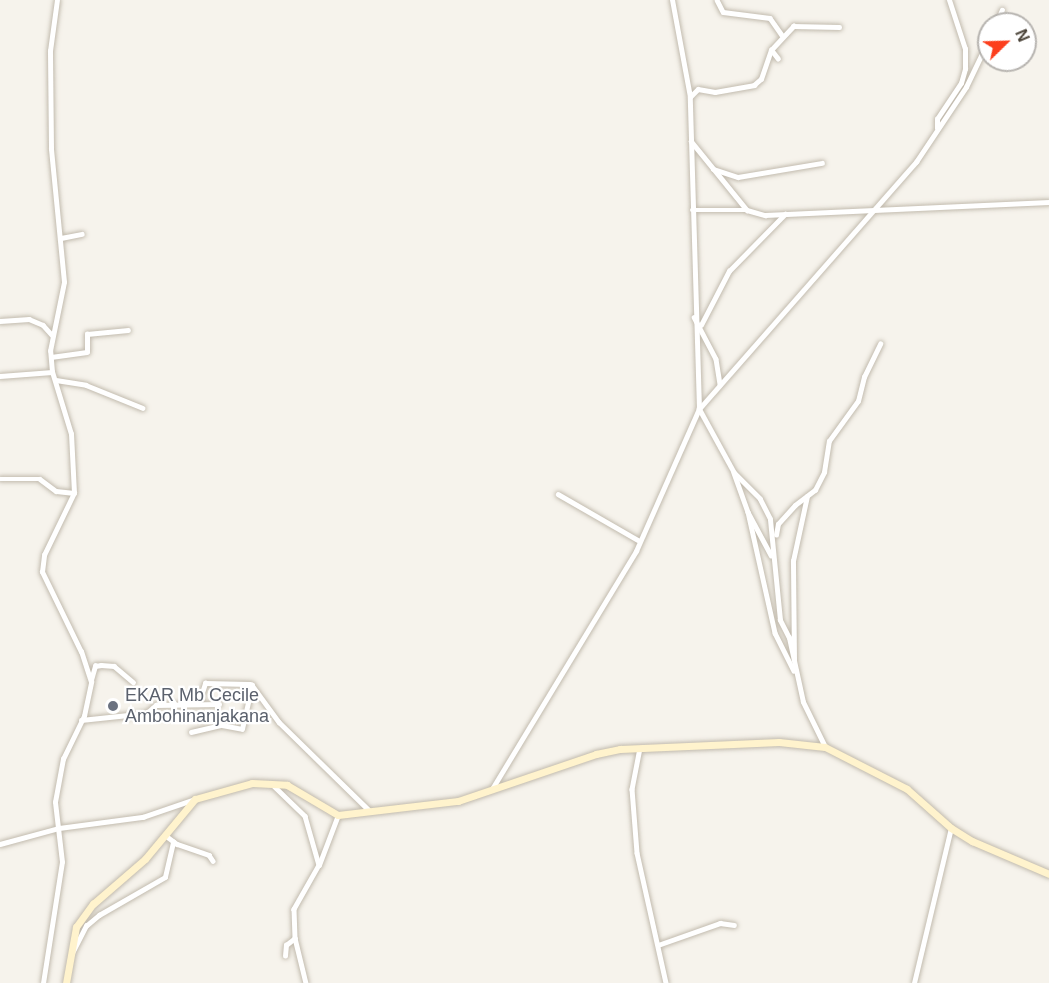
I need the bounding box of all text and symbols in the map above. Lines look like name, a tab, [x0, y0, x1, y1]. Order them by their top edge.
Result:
north arrow	[977, 12, 1037, 72]
text: N	[1012, 27, 1032, 44]
place label: EKAR Mb Cecile Ambohinanjakana	[125, 685, 269, 728]
marker: EKAR Mb Cecile Ambohinanjakana	[106, 699, 120, 713]

